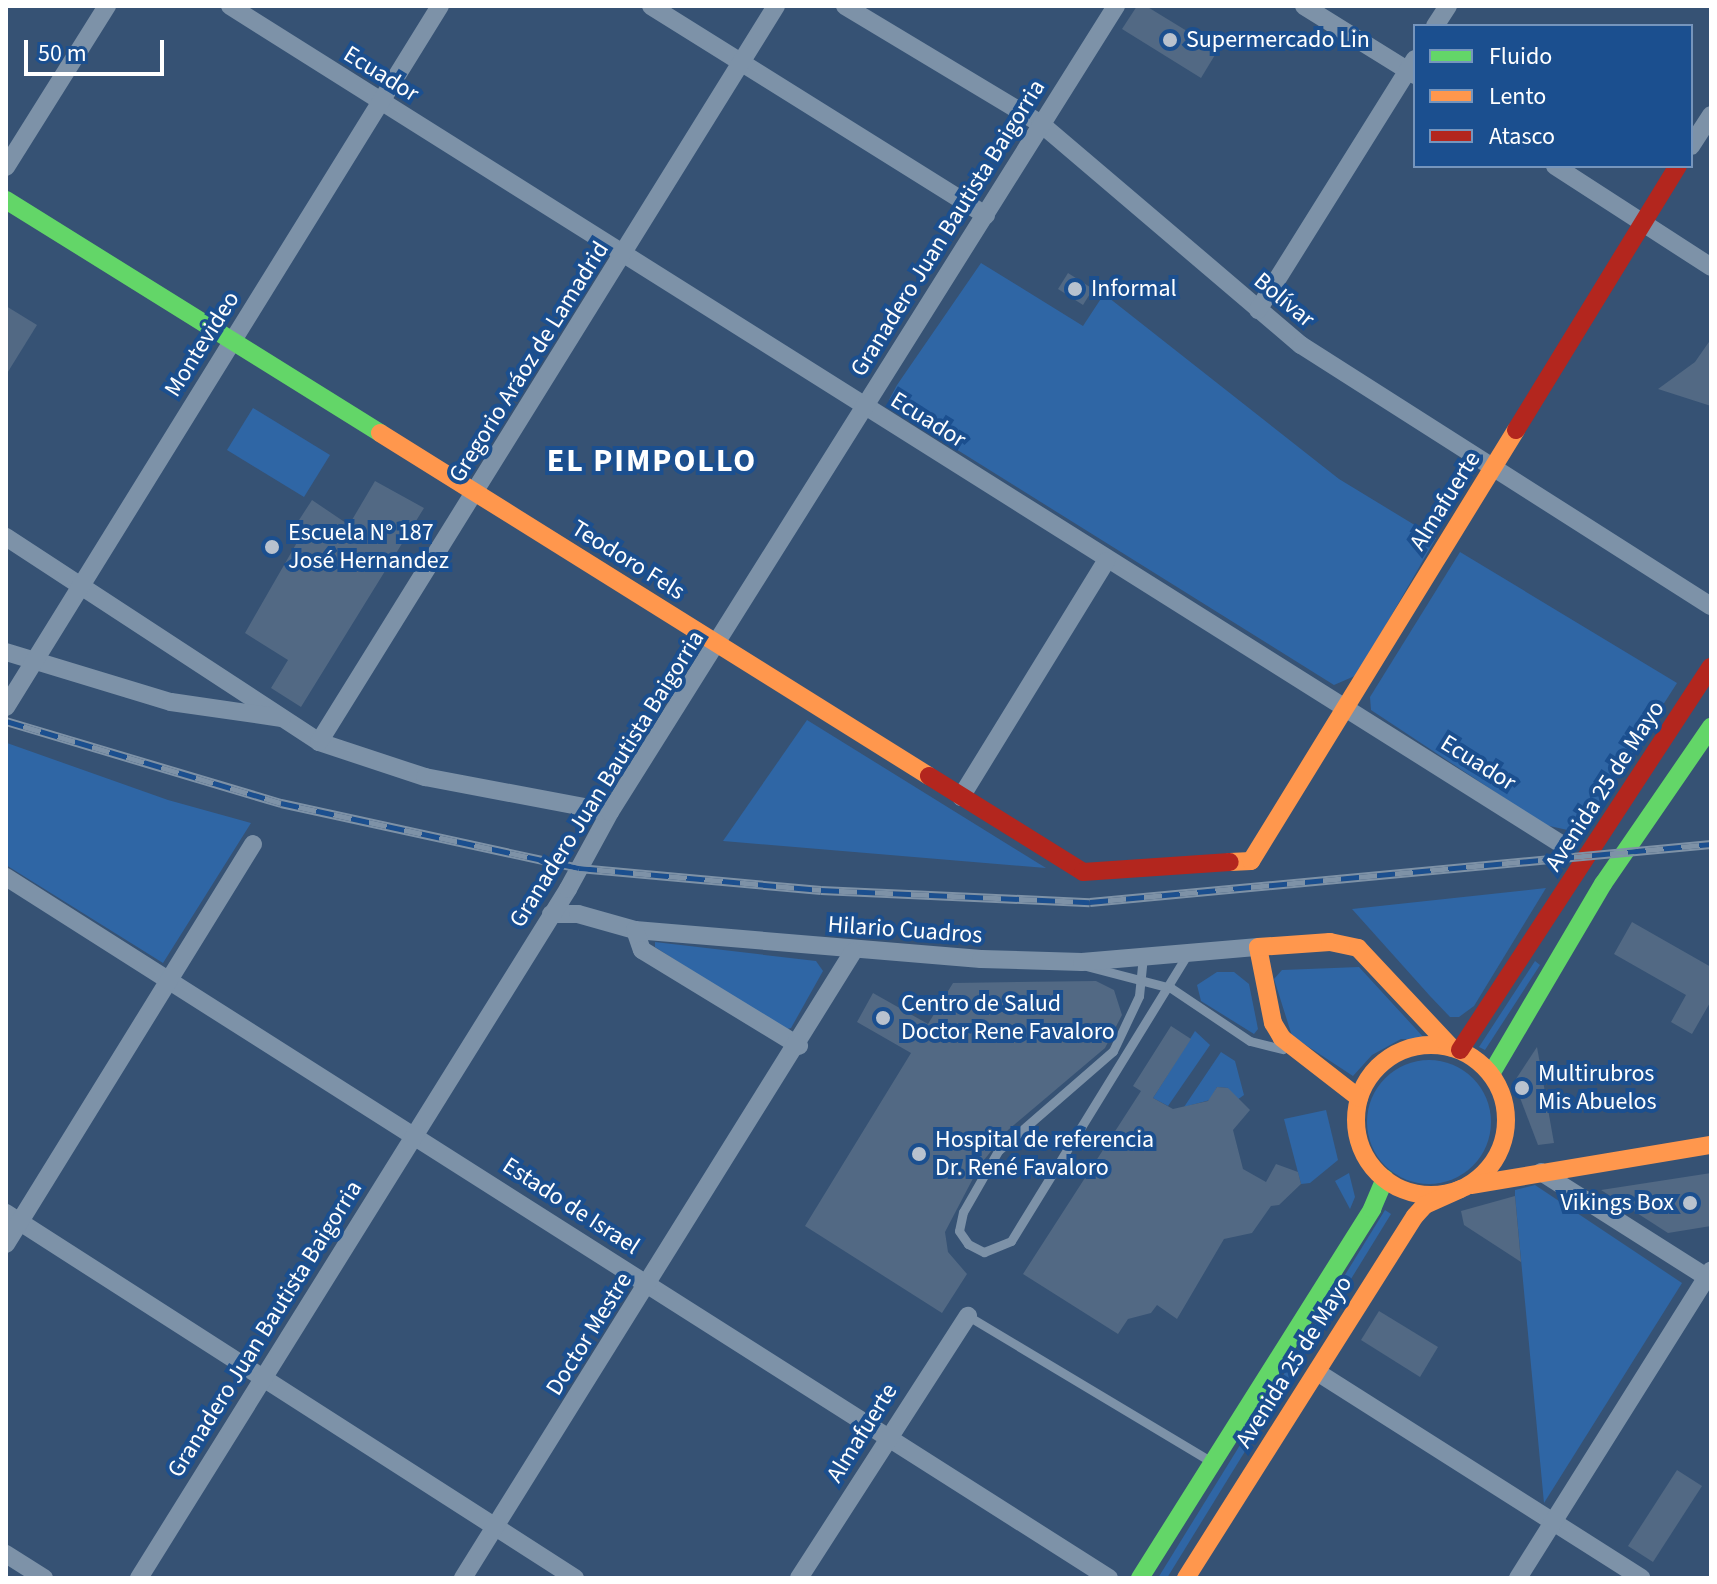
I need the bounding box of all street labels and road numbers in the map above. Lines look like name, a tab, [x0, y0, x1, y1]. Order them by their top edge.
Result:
street label: Ecuador	[338, 40, 424, 108]
street label: Granadero Juan Bautista Baigorria	[845, 74, 1051, 382]
street label: Gregorio Aráoz de Lamadrid	[443, 236, 615, 488]
street label: Bolívar	[1248, 266, 1320, 334]
street label: Montevideo	[158, 286, 246, 402]
street label: Ecuador	[885, 386, 971, 454]
street label: Almafuerte	[1403, 446, 1487, 556]
street label: Teodoro Fels	[566, 514, 690, 606]
street label: Granadero Juan Bautista Baigorria	[504, 625, 710, 933]
street label: Avenida 25 de Mayo	[1539, 695, 1671, 877]
street label: Ecuador	[1435, 729, 1521, 797]
street label: Hilario Cuadros	[827, 910, 983, 950]
street label: Estado de Israel	[497, 1151, 645, 1261]
street label: Granadero Juan Bautista Baigorria	[162, 1175, 368, 1483]
street label: Doctor Mestre	[540, 1267, 638, 1401]
street label: Avenida 25 de Mayo	[1229, 1271, 1359, 1453]
street label: Almafuerte	[820, 1378, 904, 1488]

